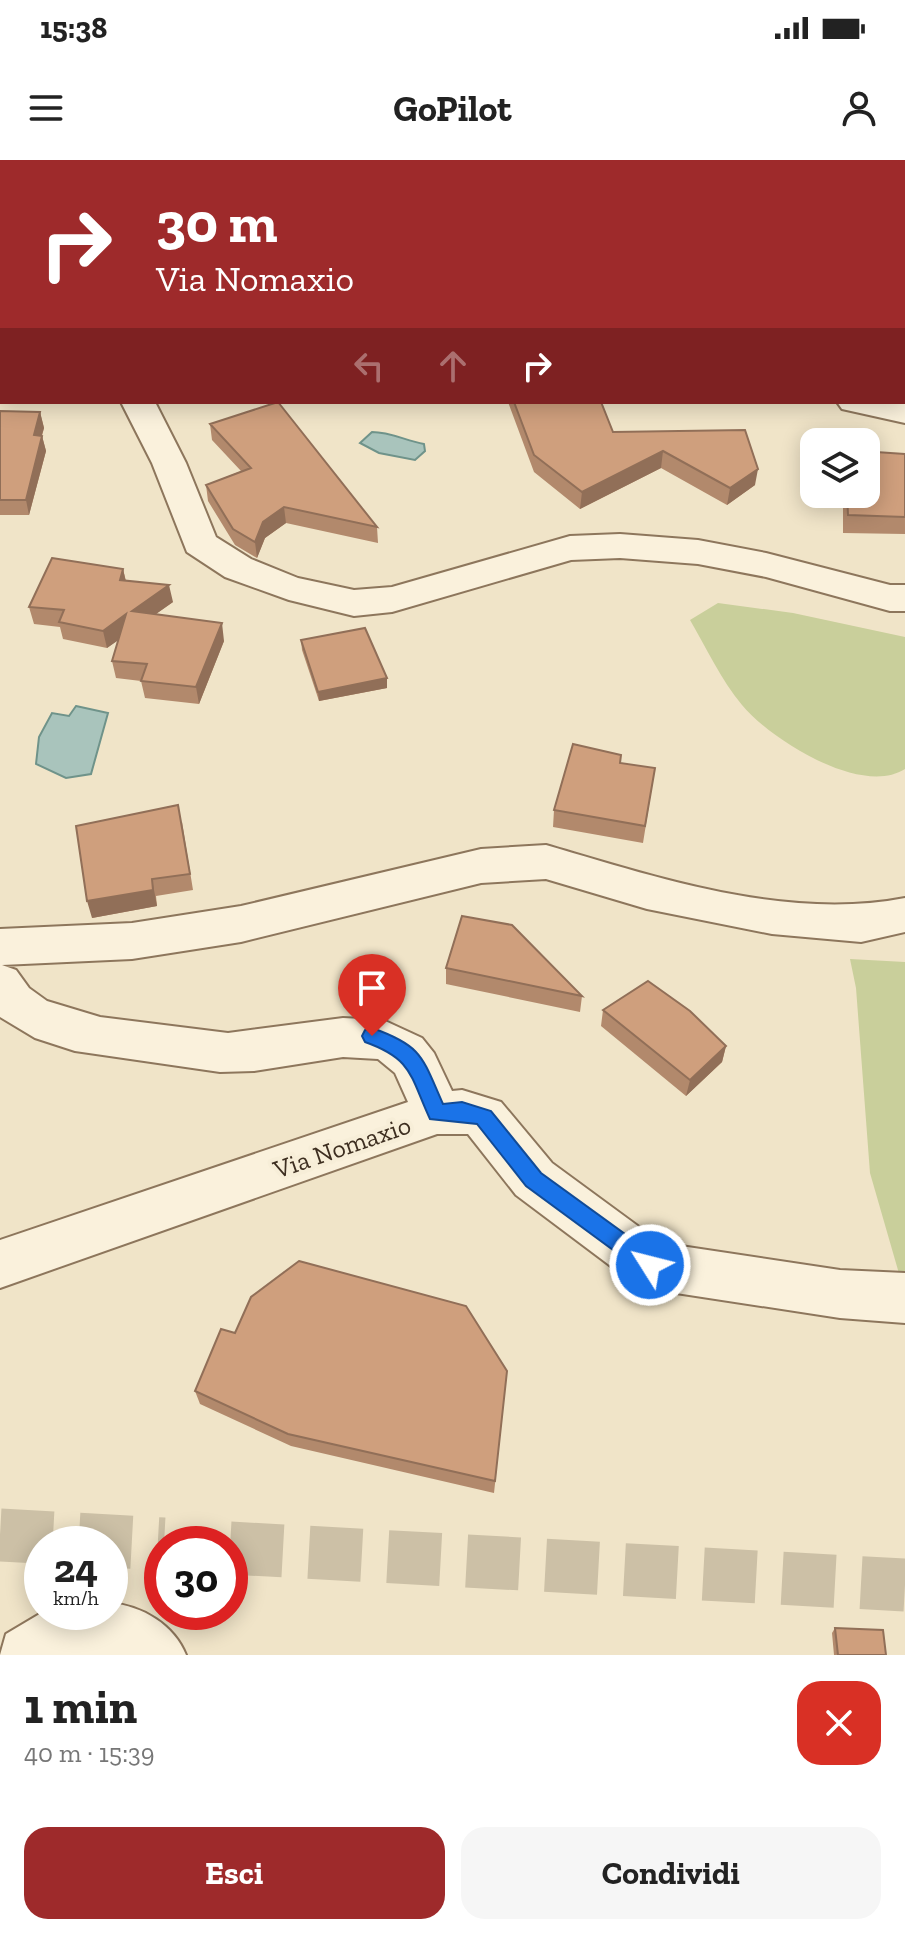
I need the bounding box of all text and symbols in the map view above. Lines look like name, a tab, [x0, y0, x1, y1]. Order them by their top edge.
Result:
text: 15:38	[40, 10, 107, 46]
icon: menu	[24, 86, 68, 130]
icon: person	[837, 86, 881, 130]
text: GoPilot	[393, 87, 512, 130]
text: 30 m	[156, 189, 278, 256]
icon: right	[24, 192, 128, 296]
text: Via Nomaxio	[156, 257, 354, 300]
icon: left	[347, 344, 391, 388]
icon: ahead	[431, 344, 475, 388]
icon: right	[515, 344, 559, 388]
map controls	[800, 428, 880, 508]
button: layers	[800, 428, 880, 508]
pin	[338, 954, 406, 1036]
icon: arrive	[350, 966, 394, 1010]
street label: Via Nomaxio	[268, 1109, 415, 1186]
position arrow	[608, 1223, 692, 1307]
speed limit sign: 30	[144, 1526, 248, 1630]
text: 24	[54, 1544, 98, 1592]
text: km/h	[53, 1586, 99, 1610]
text: 1 min	[24, 1678, 137, 1735]
button: close	[797, 1681, 881, 1765]
text: 40 m · 15:39	[24, 1737, 155, 1769]
button: Esci	[24, 1827, 445, 1919]
button: Condividi	[461, 1827, 881, 1919]

